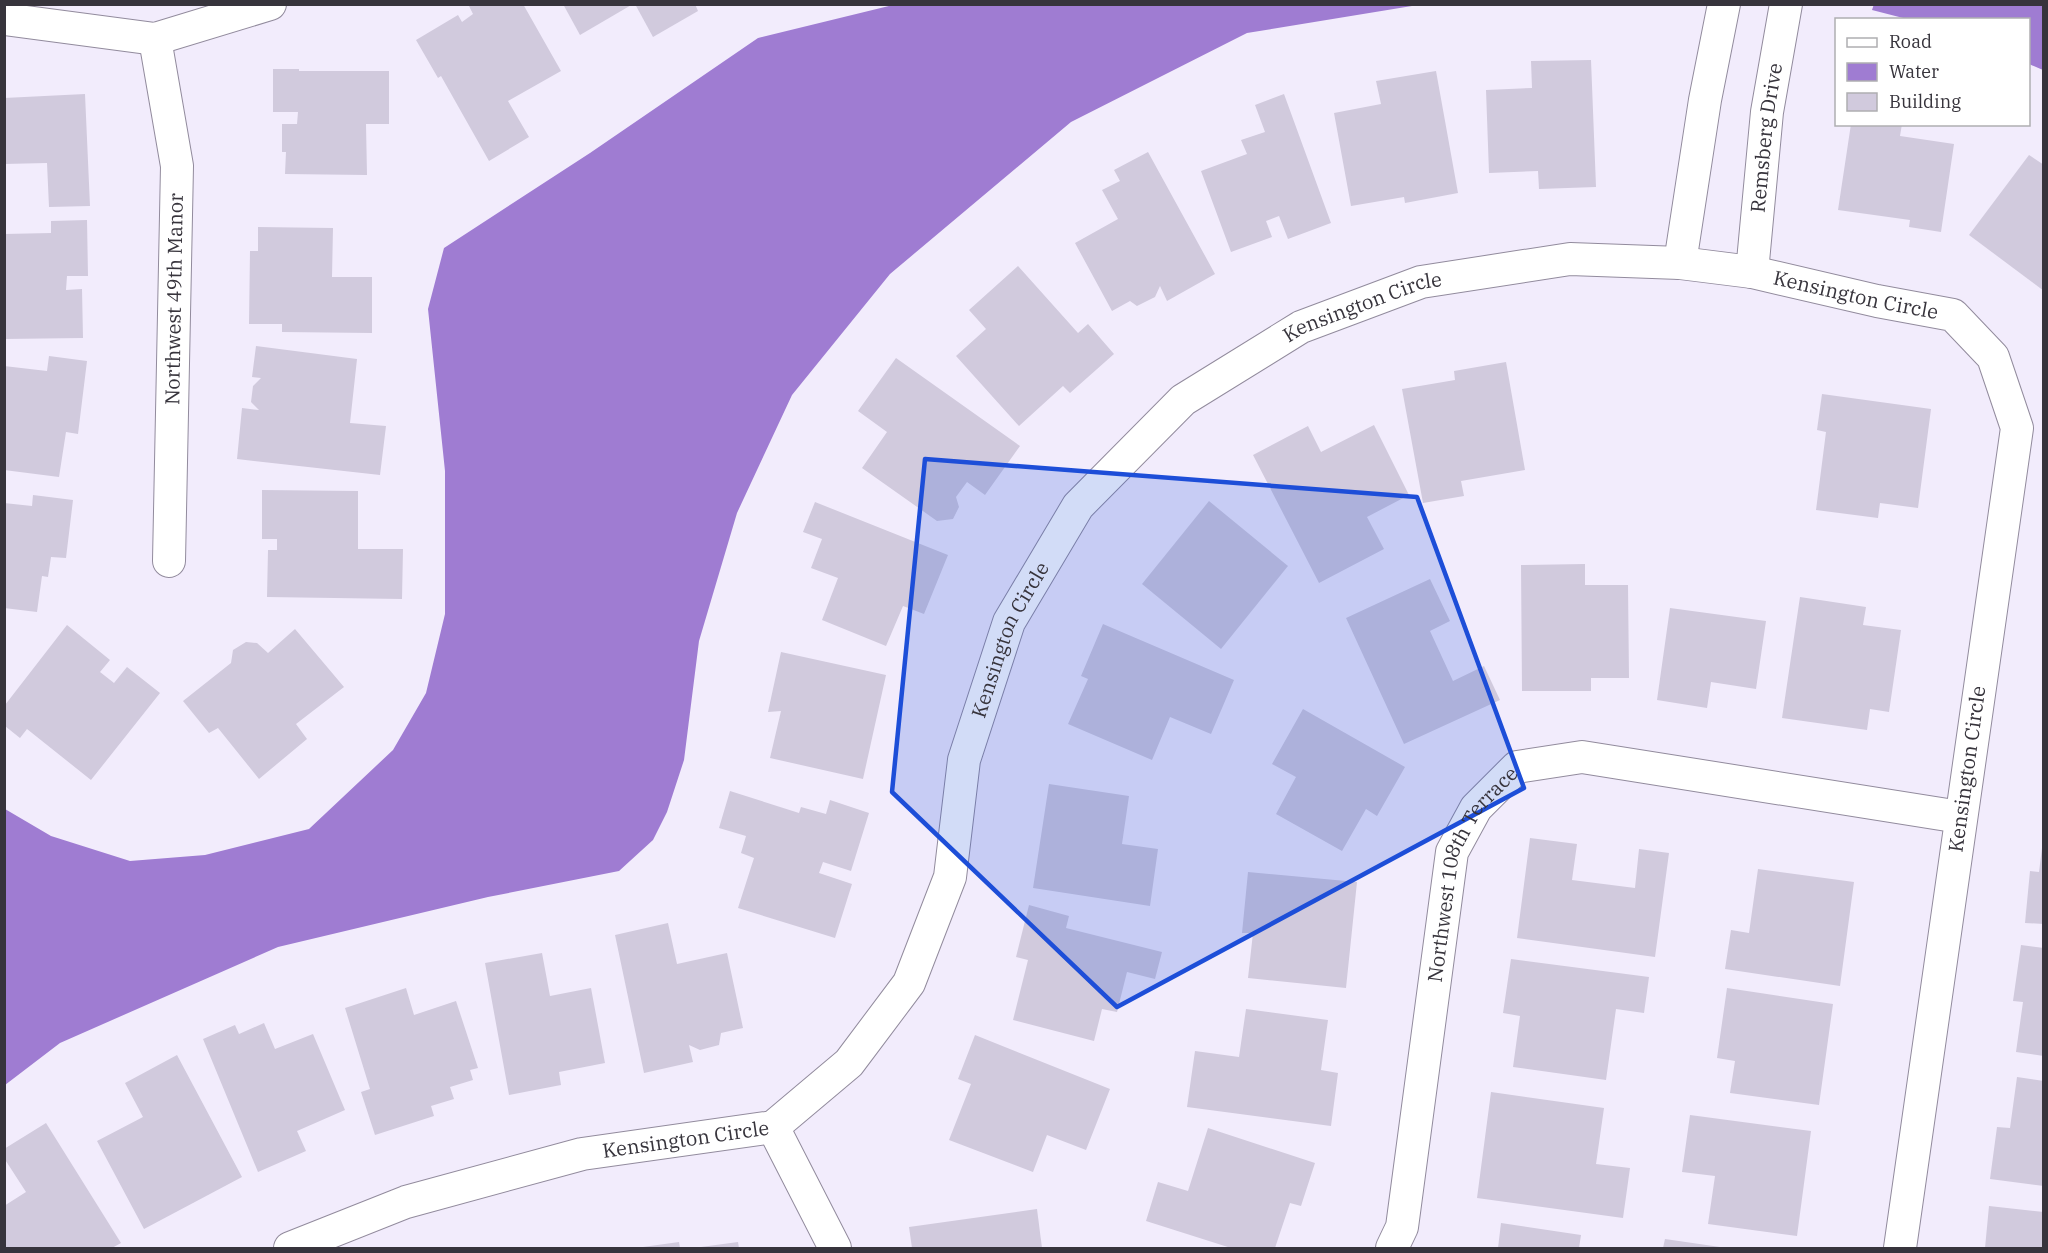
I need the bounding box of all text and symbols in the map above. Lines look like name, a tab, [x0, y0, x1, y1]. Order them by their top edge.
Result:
legend	[1835, 18, 2030, 126]
text: Road	[1889, 30, 1932, 53]
text: Water	[1889, 60, 1939, 83]
street label: Remsberg Drive	[1744, 61, 1788, 214]
text: Building	[1889, 90, 1961, 113]
street label: Northwest 49th Manor	[158, 193, 189, 405]
street label: Kensington Circle	[1771, 263, 1941, 325]
street label: Kensington Circle	[1277, 265, 1443, 348]
street label: Kensington Circle	[965, 557, 1055, 721]
street label: Kensington Circle	[1941, 684, 1992, 854]
street label: Northwest 108th Terrace	[1421, 760, 1523, 984]
street label: Kensington Circle	[601, 1114, 771, 1164]

